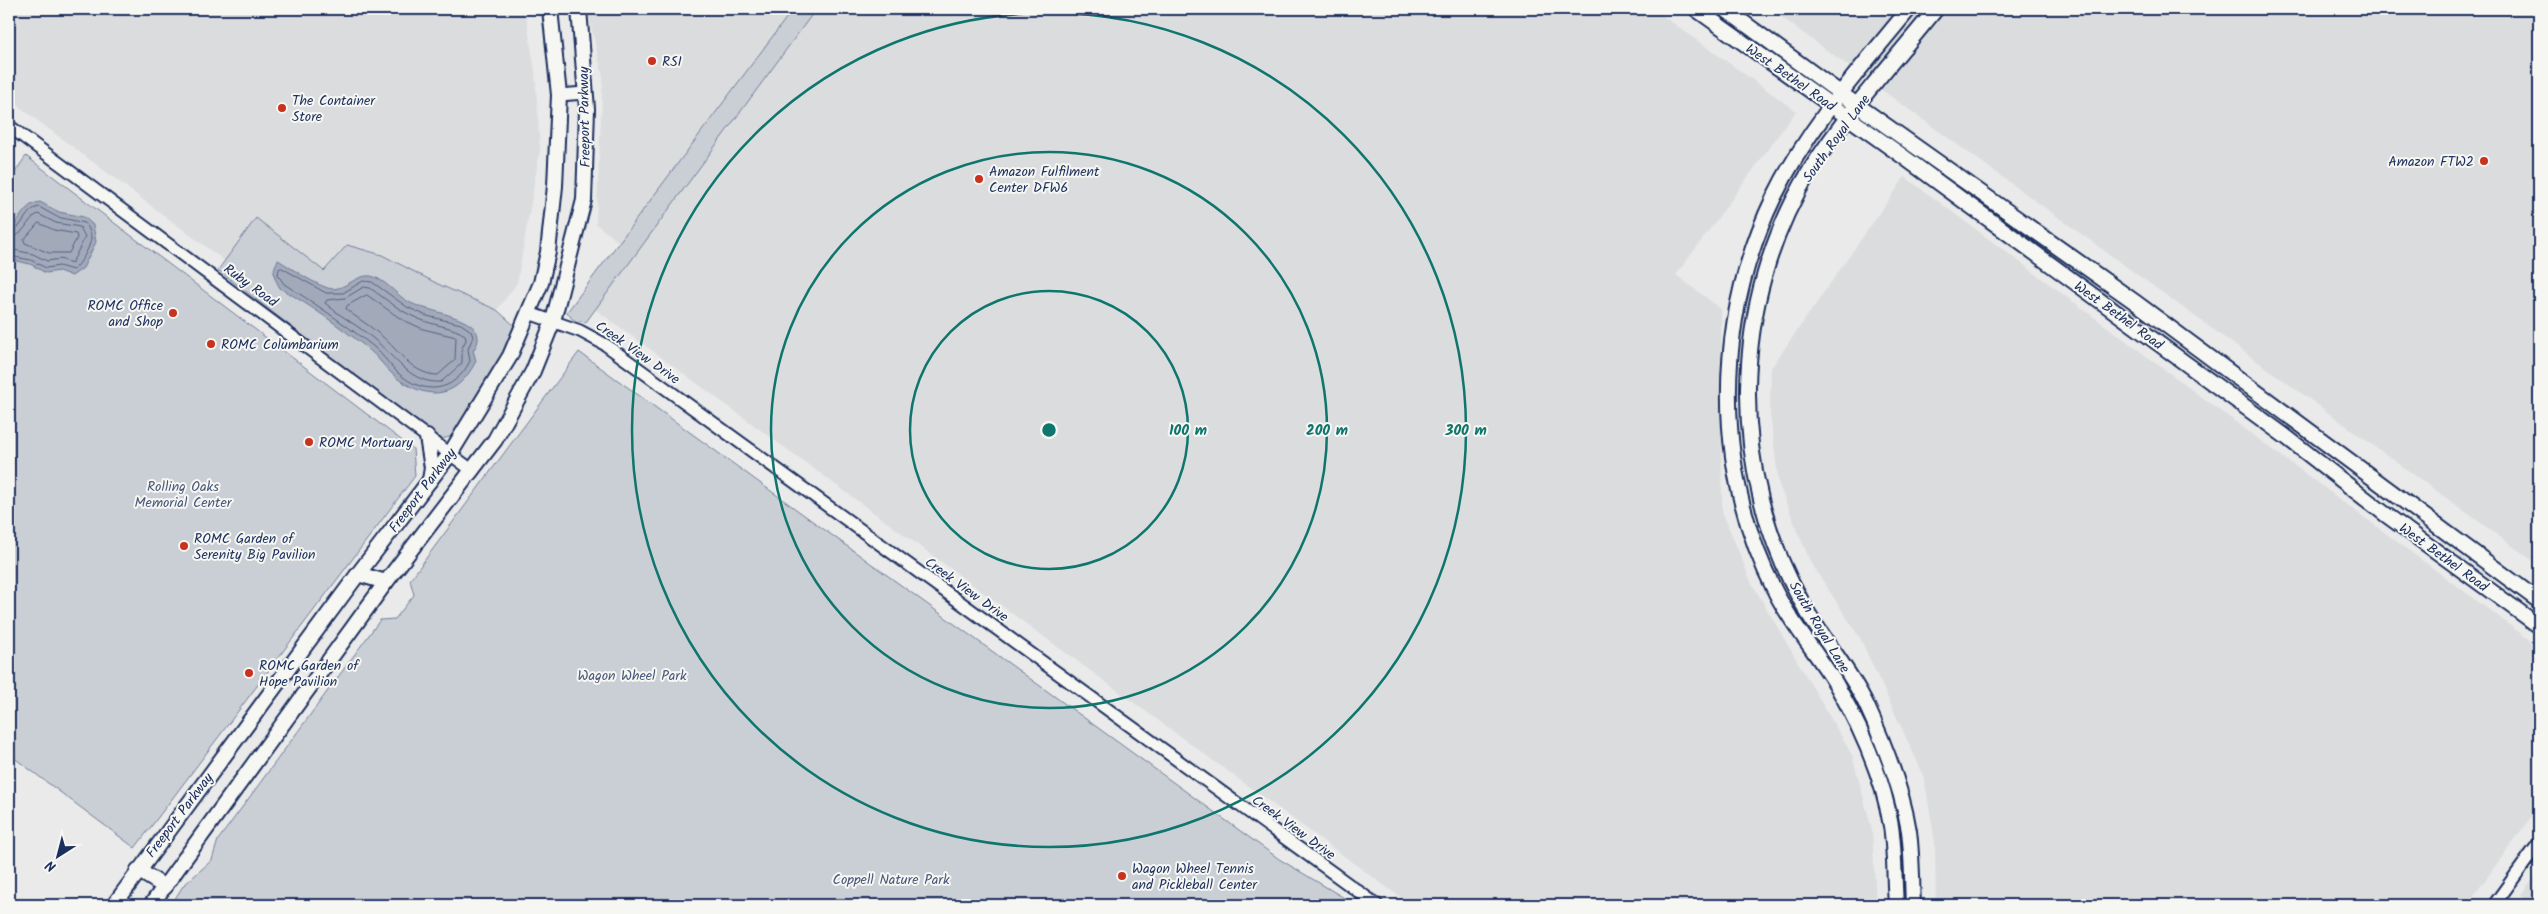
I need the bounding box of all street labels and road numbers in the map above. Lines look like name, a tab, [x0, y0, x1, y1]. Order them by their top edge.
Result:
street label: West Bethel Road	[1741, 38, 1841, 118]
street label: Freeport Parkway	[573, 66, 597, 168]
street label: South Royal Lane	[1797, 90, 1877, 187]
street label: Ruby Road	[219, 259, 283, 314]
street label: West Bethel Road	[2069, 276, 2168, 356]
street label: Creek View Drive	[591, 315, 685, 391]
street label: Freeport Parkway	[384, 443, 462, 538]
street label: West Bethel Road	[2394, 518, 2493, 598]
street label: Creek View Drive	[920, 552, 1014, 628]
street label: South Royal Lane	[1783, 577, 1856, 678]
street label: Freeport Parkway	[141, 768, 219, 863]
street label: Creek View Drive	[1247, 790, 1341, 866]

